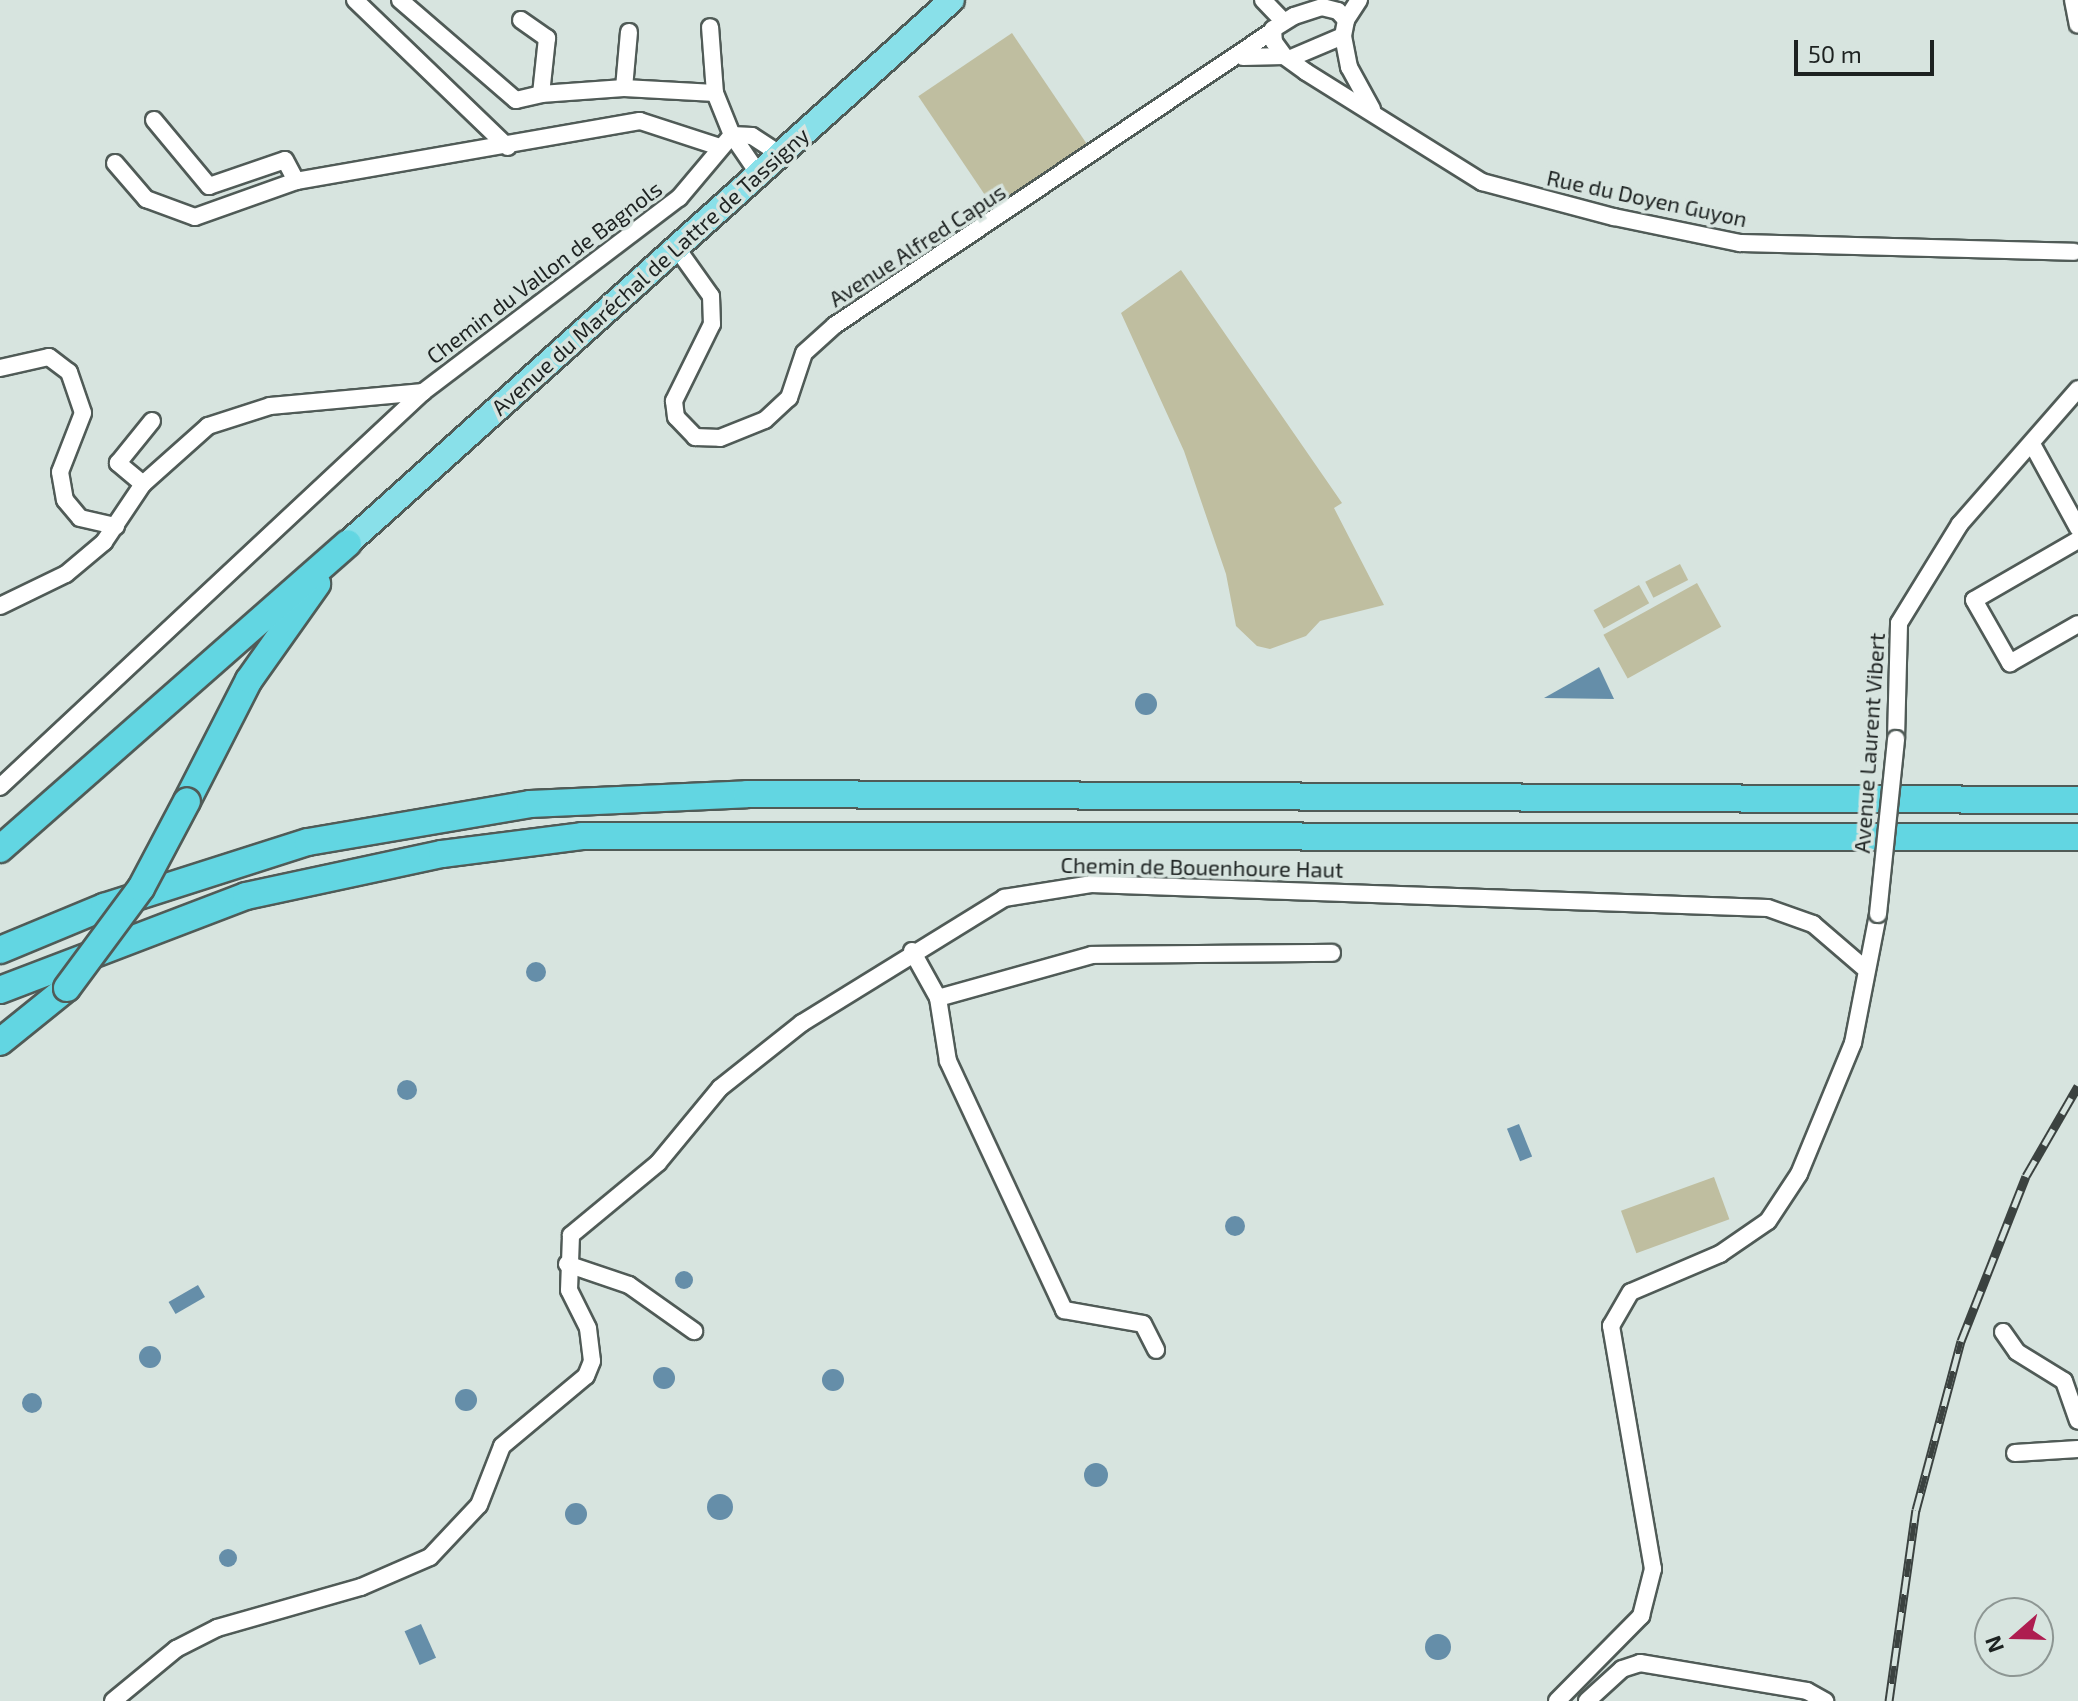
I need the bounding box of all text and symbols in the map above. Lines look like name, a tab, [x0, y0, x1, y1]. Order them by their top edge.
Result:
scale bar	[1798, 24, 1938, 74]
text: 50 m	[1808, 39, 1862, 68]
street label: Avenue du Maréchal de Lattre de Tassigny	[486, 121, 814, 421]
street label: Rue du Doyen Guyon	[1544, 164, 1750, 232]
street label: Chemin du Vallon de Bagnols	[421, 175, 667, 369]
street label: Avenue Alfred Capus	[823, 178, 1011, 312]
street label: Avenue Laurent Vibert	[1848, 632, 1890, 854]
street label: Chemin de Bouenhoure Haut	[1060, 851, 1344, 883]
north arrow	[1974, 1597, 2054, 1677]
text: N	[1978, 1633, 2008, 1656]

